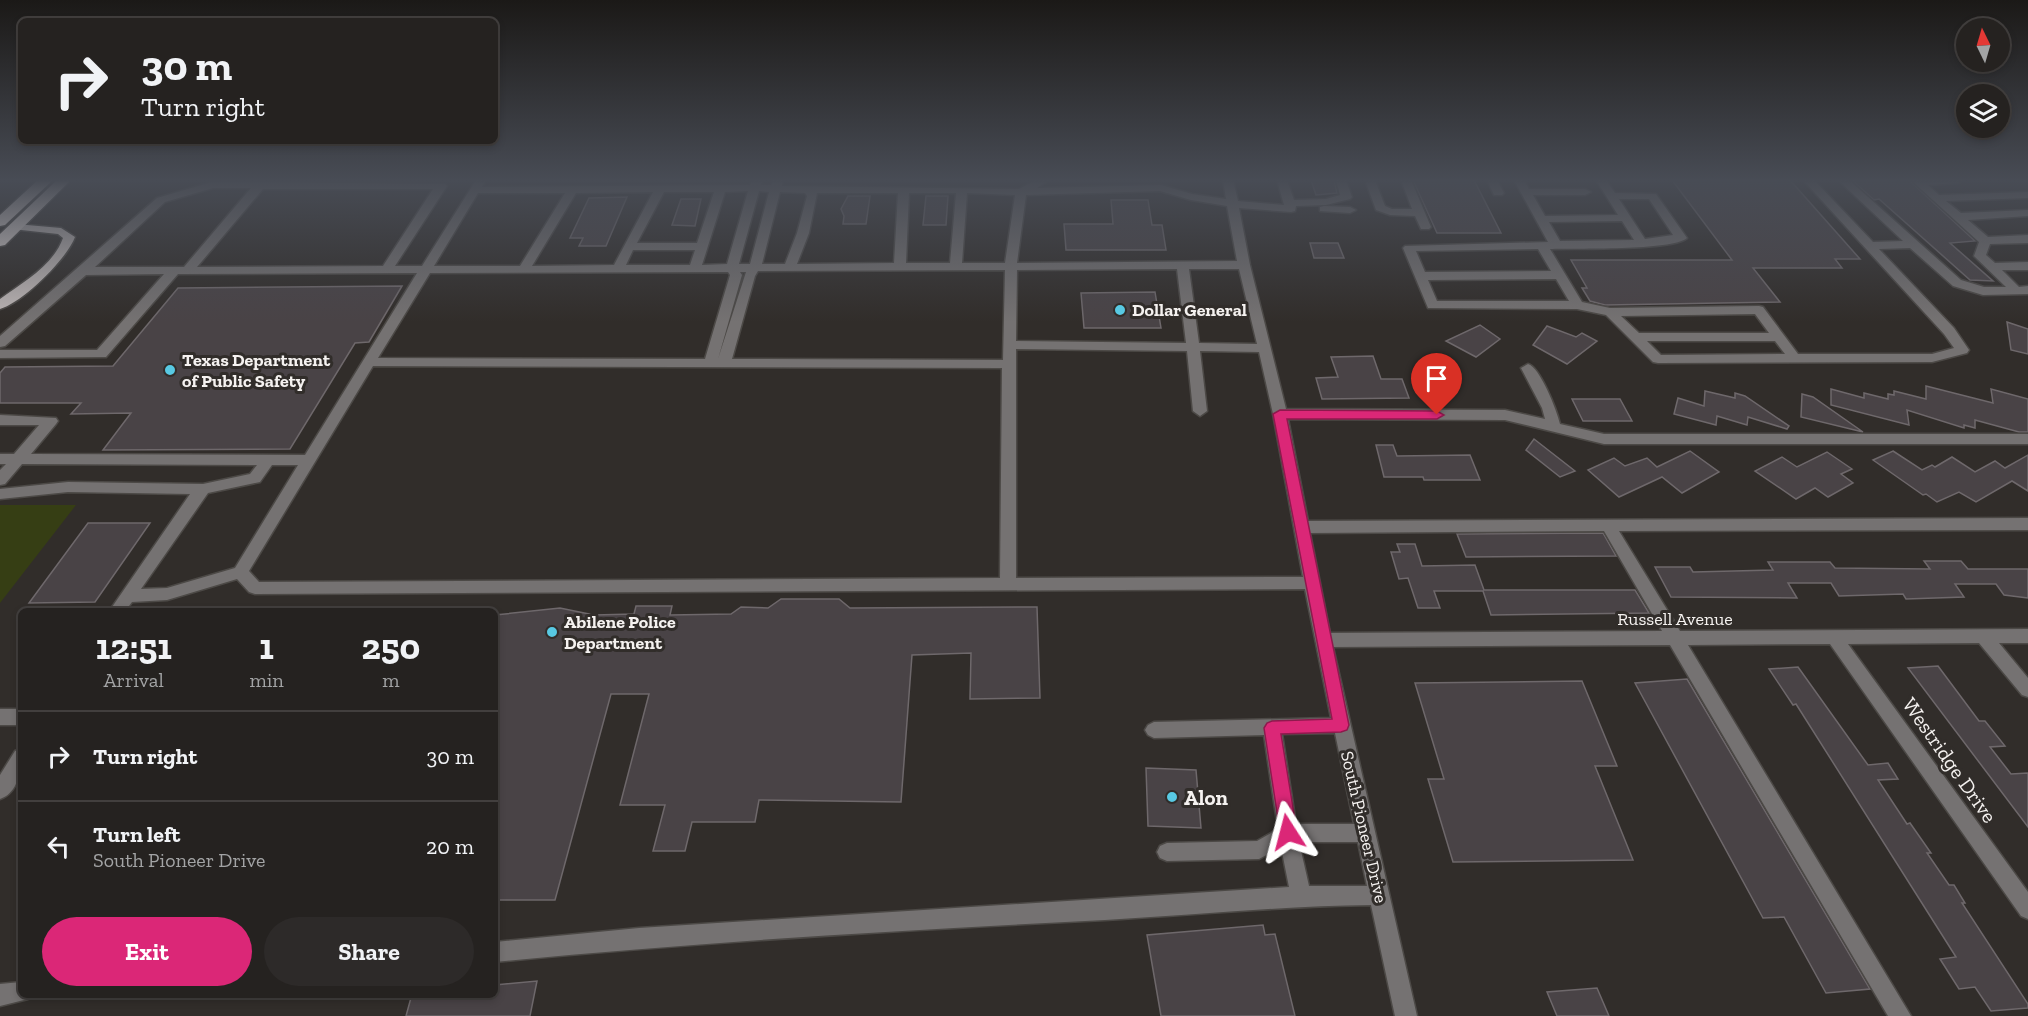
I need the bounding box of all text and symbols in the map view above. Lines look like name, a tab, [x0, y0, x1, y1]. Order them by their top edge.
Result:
north arrow	[1956, 18, 2010, 72]
map controls	[1956, 18, 2010, 138]
text: 30 m	[141, 40, 232, 91]
icon: right	[42, 42, 120, 120]
button: layers	[1956, 84, 2010, 138]
text: Turn right	[141, 91, 265, 123]
place label: Dollar General	[1132, 299, 1247, 321]
marker: Dollar General	[1113, 303, 1127, 317]
place label: Texas Department of Public Safety	[182, 349, 331, 392]
pin	[1411, 353, 1462, 415]
icon: arrive	[1420, 362, 1453, 395]
marker: Texas Department of Public Safety	[163, 363, 177, 377]
street label: Russell Avenue	[1617, 608, 1733, 630]
place label: Abilene Police Department	[564, 611, 676, 654]
text: 12:51	[96, 625, 172, 668]
text: 1	[259, 625, 274, 668]
text: 250	[361, 625, 420, 668]
marker: Abilene Police Department	[545, 625, 559, 639]
text: Arrival	[104, 668, 164, 692]
text: min	[249, 668, 284, 692]
text: m	[382, 668, 400, 692]
street label: Westridge Drive	[1898, 692, 2003, 828]
icon: right	[42, 740, 75, 773]
text: Turn right	[93, 743, 197, 770]
text: 30 m	[427, 743, 474, 770]
street label: South Pioneer Drive	[1336, 749, 1392, 905]
place label: Alon	[1184, 785, 1228, 810]
marker: Alon	[1165, 790, 1179, 804]
position arrow	[1256, 800, 1320, 864]
text: Turn left	[93, 821, 180, 848]
icon: left	[42, 830, 75, 863]
text: 20 m	[426, 833, 474, 860]
text: South Pioneer Drive	[93, 848, 265, 872]
button: Exit	[42, 917, 252, 986]
button: Share	[264, 917, 474, 986]

